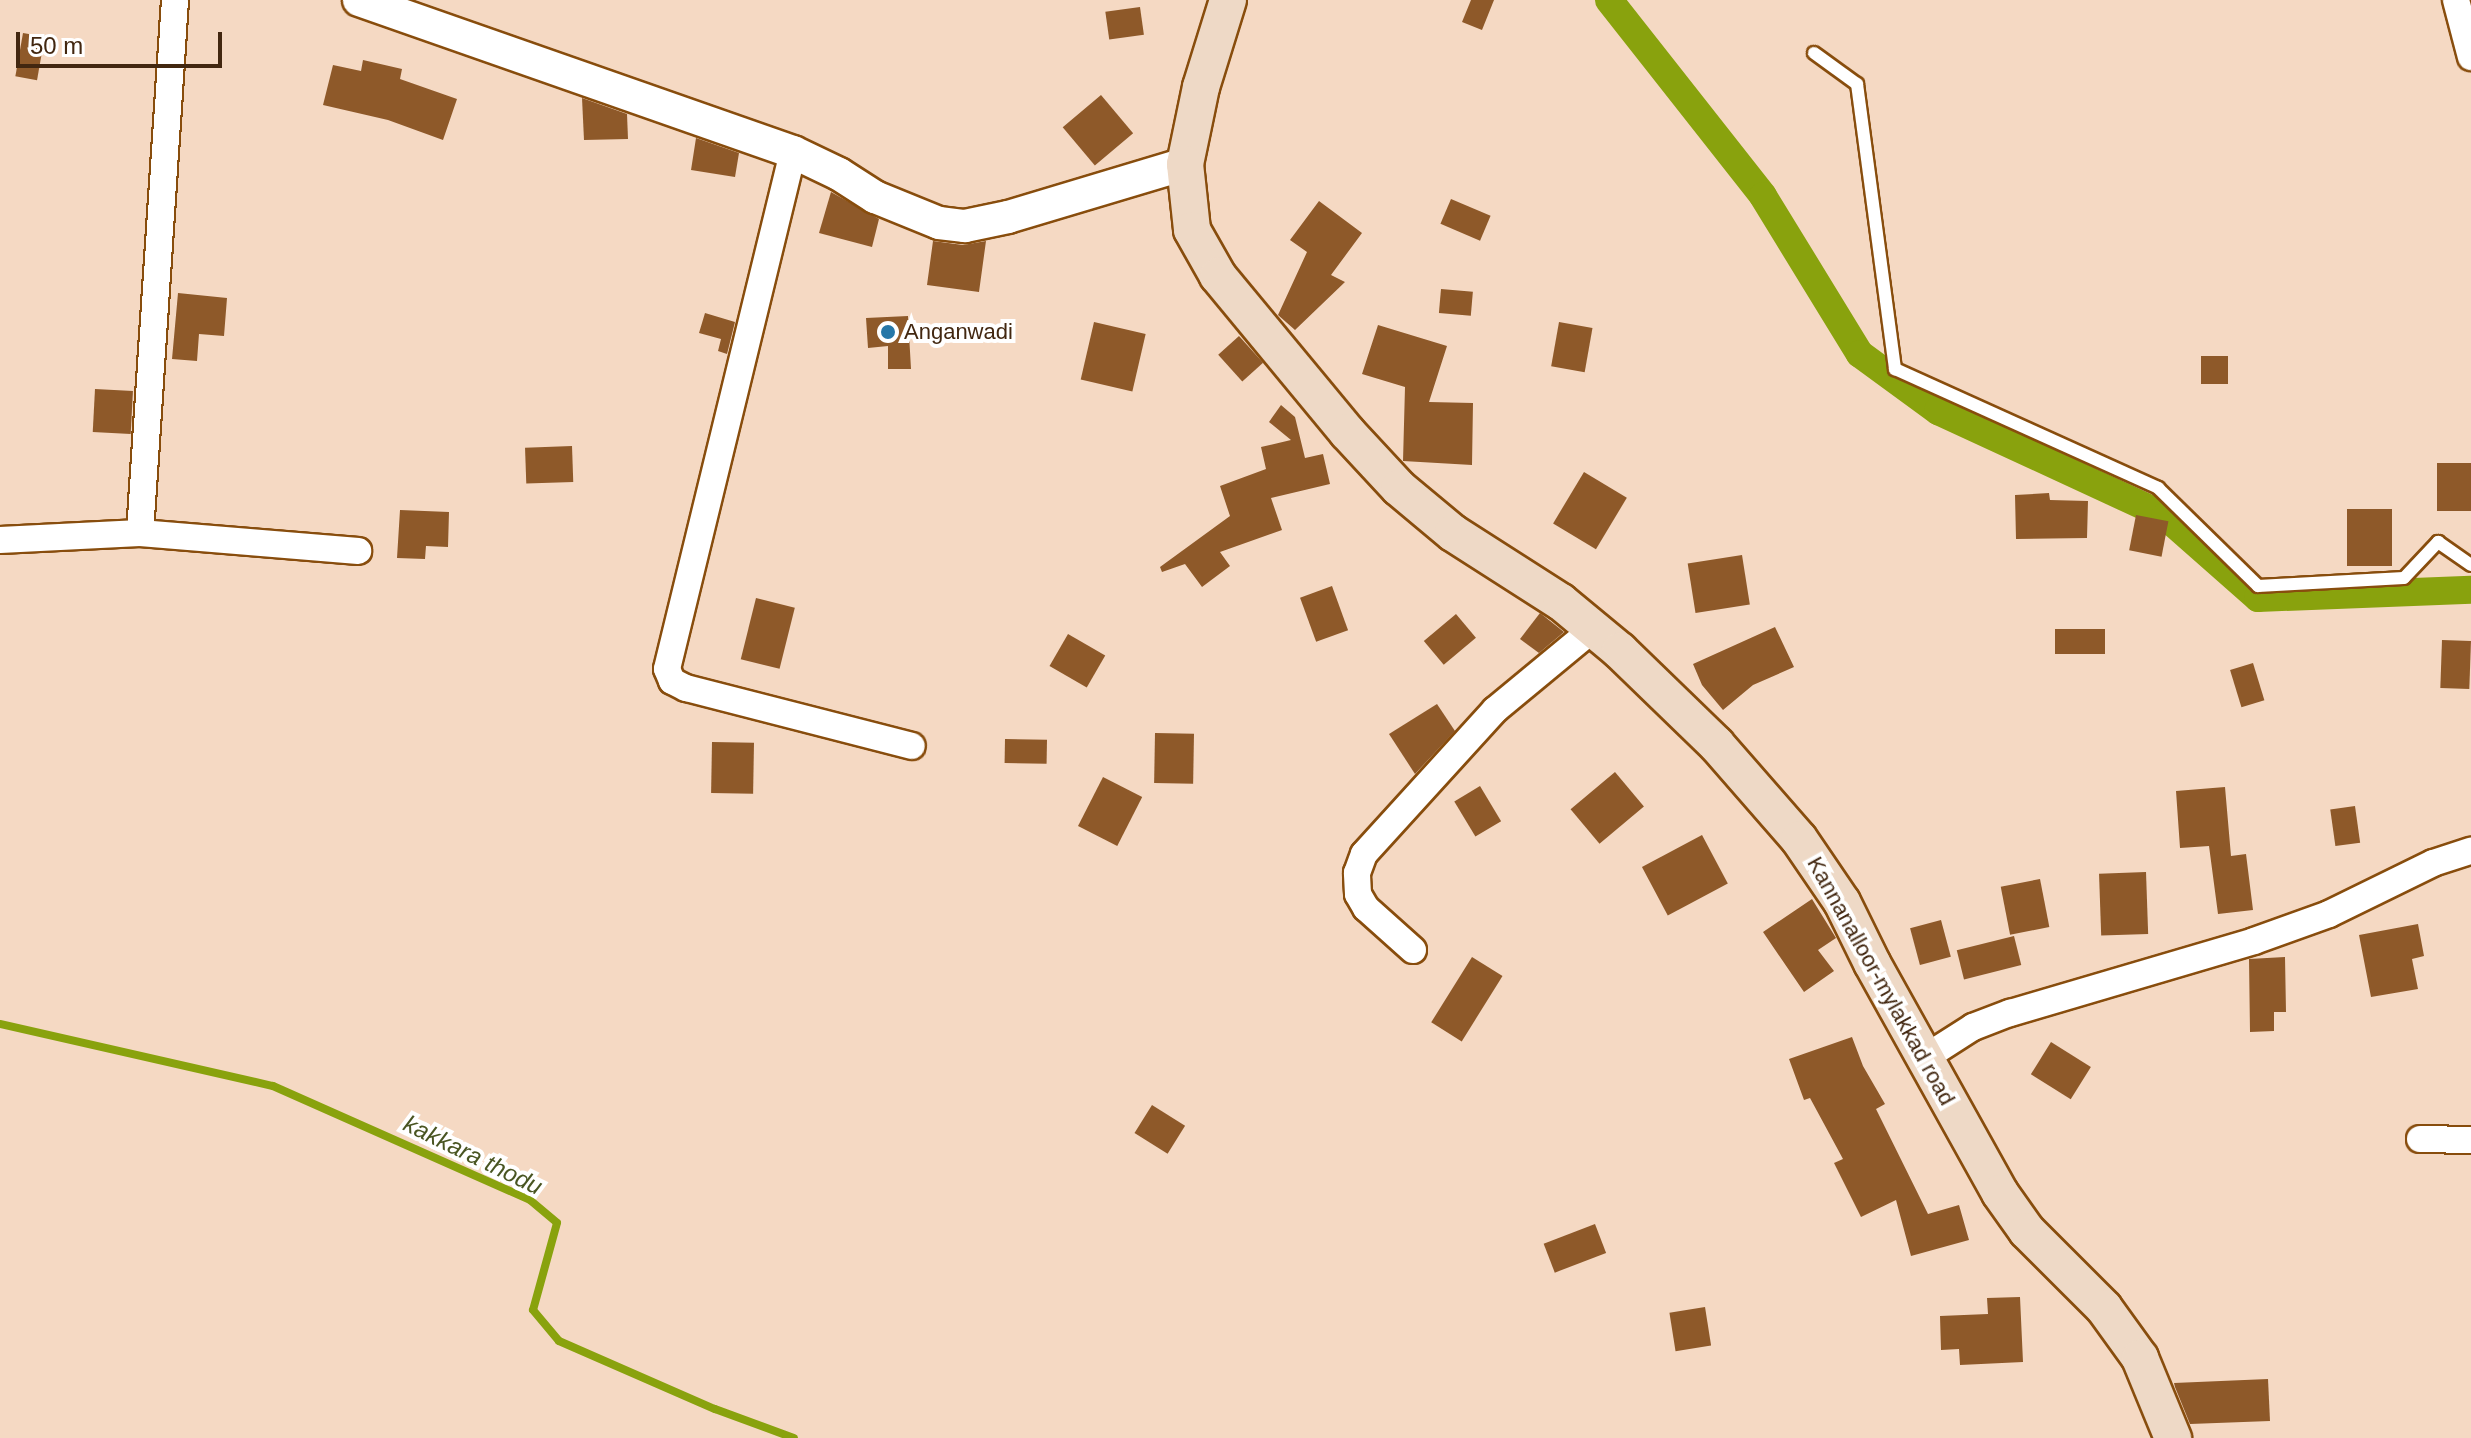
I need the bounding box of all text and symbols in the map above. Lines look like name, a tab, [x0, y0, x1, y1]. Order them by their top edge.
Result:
scale bar	[20, 16, 226, 66]
text: 50 m	[30, 32, 83, 59]
place label: Anganwadi	[904, 319, 1013, 345]
marker: Anganwadi	[879, 323, 897, 341]
street label: Kannanalloor-mylakkad road	[1802, 852, 1960, 1110]
water label: kakkara thodu	[399, 1109, 547, 1201]

